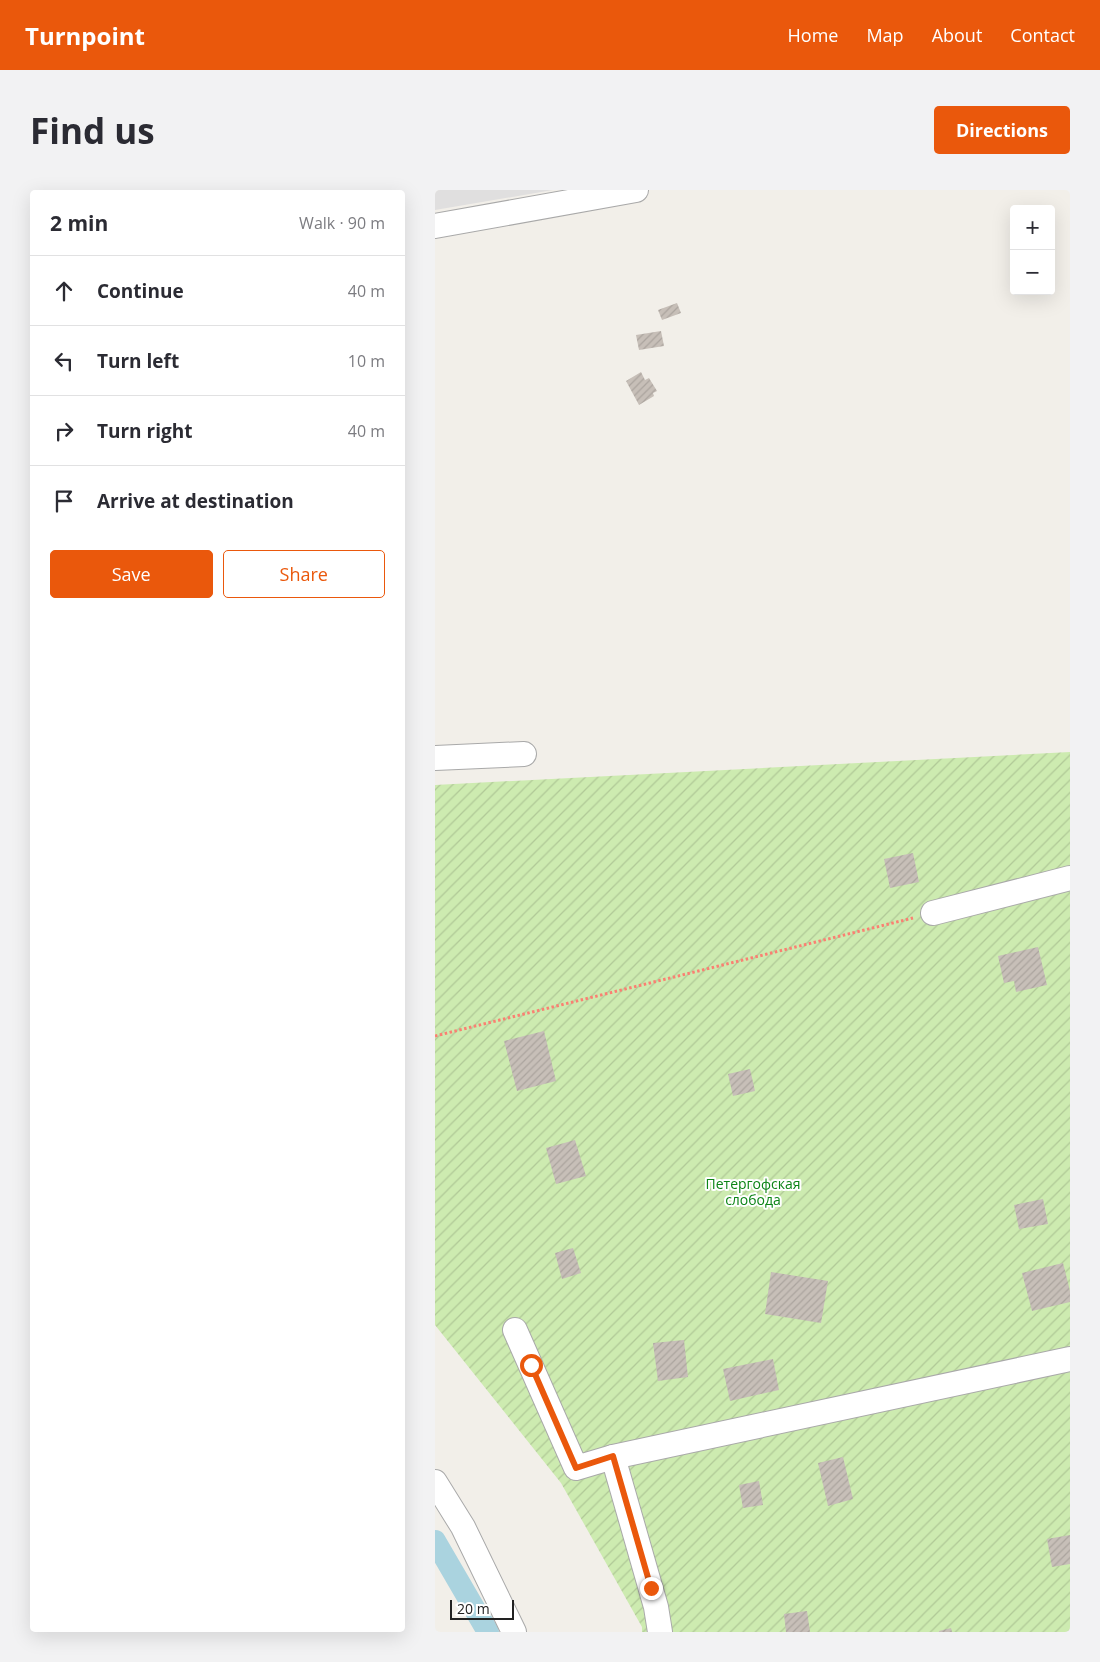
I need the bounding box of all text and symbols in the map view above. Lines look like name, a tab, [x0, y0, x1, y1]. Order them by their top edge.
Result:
text: Turnpoint	[25, 19, 145, 52]
text: Home	[788, 23, 838, 47]
text: Map	[866, 23, 904, 47]
text: About	[932, 23, 982, 47]
text: Contact	[1010, 23, 1075, 47]
button: Directions	[934, 106, 1070, 154]
text: Find us	[30, 107, 155, 154]
map controls	[1010, 205, 1055, 295]
button: +	[1010, 205, 1055, 250]
text: 2 min	[50, 209, 108, 237]
text: Walk · 90 m	[299, 212, 385, 234]
button: −	[1010, 250, 1055, 295]
icon: ahead	[50, 277, 78, 305]
text: Continue	[97, 278, 184, 304]
text: 40 m	[348, 280, 385, 302]
icon: left	[50, 347, 78, 375]
text: Turn left	[97, 348, 179, 374]
text: 10 m	[348, 350, 385, 372]
icon: right	[50, 417, 78, 445]
text: Turn right	[97, 418, 192, 444]
text: 40 m	[348, 420, 385, 442]
icon: arrive	[50, 487, 78, 515]
text: Arrive at destination	[97, 488, 294, 514]
button: Save	[50, 550, 213, 598]
button: Share	[223, 550, 385, 598]
park label: Петергофская слобода	[705, 1174, 801, 1209]
route start	[520, 1354, 543, 1377]
route end	[640, 1577, 663, 1600]
scale bar	[450, 1597, 514, 1620]
text: 20 m	[457, 1599, 490, 1618]

